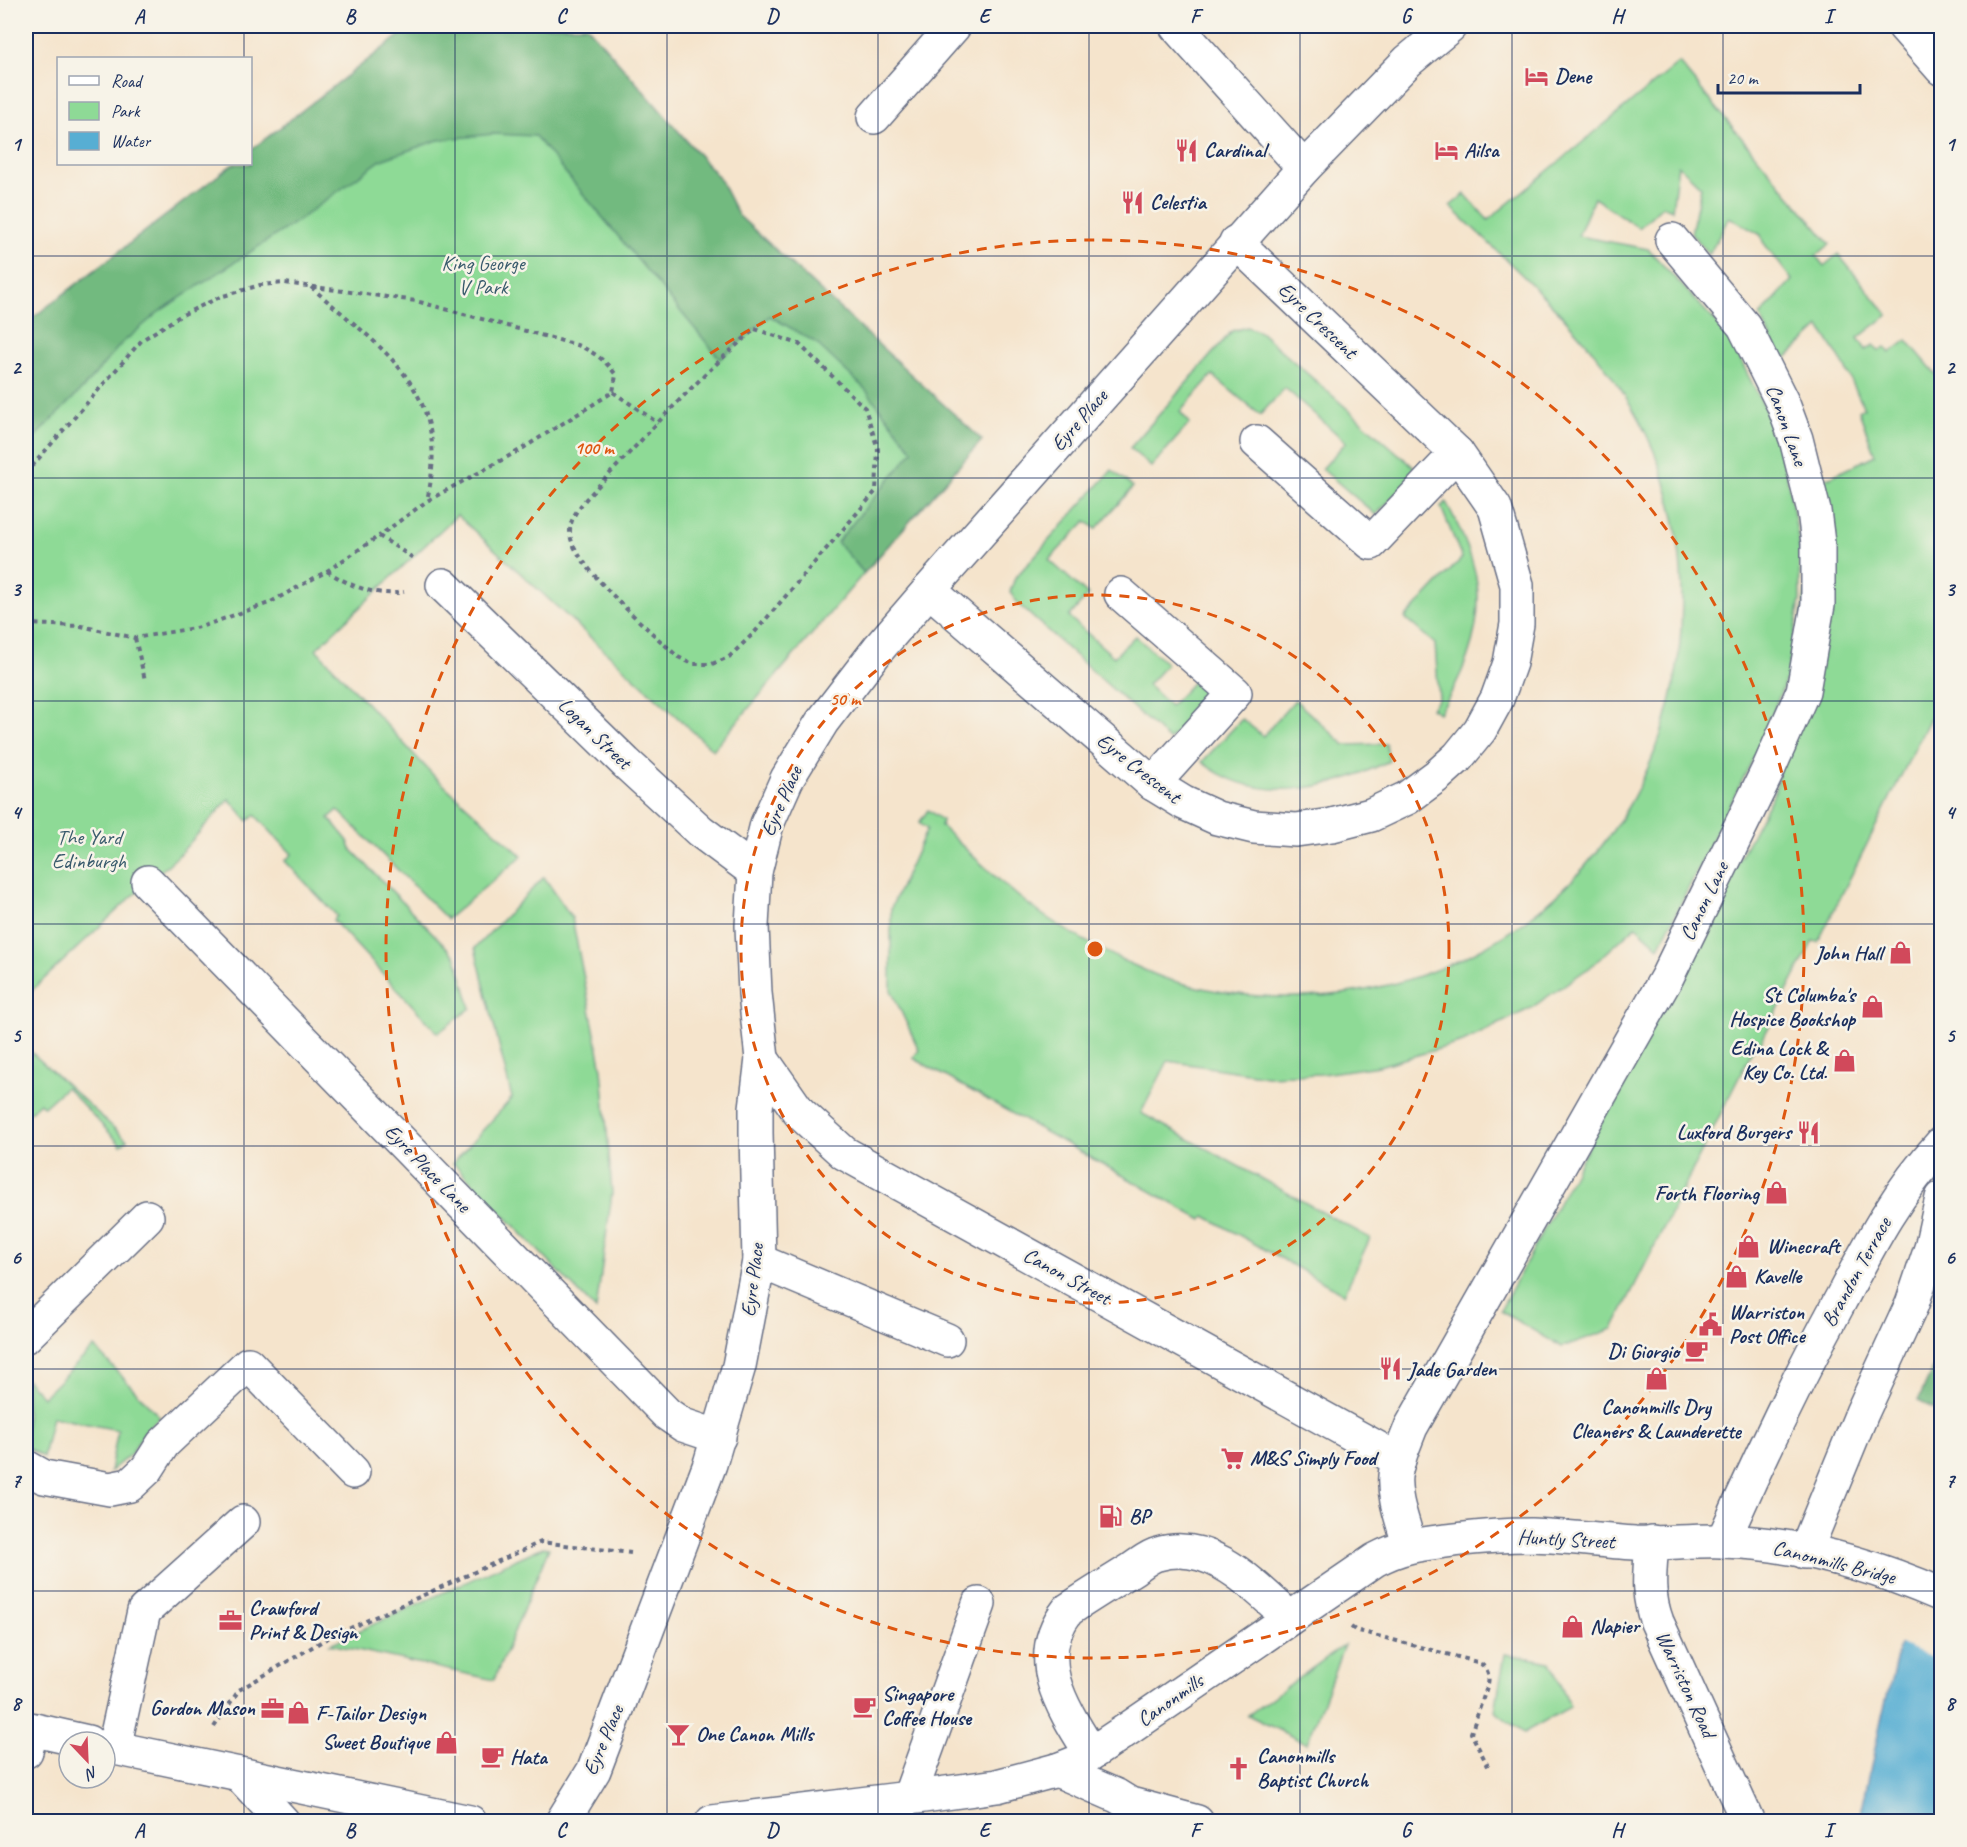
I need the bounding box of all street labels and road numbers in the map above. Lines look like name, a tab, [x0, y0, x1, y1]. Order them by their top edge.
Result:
street label: Eyre Crescent	[1273, 276, 1364, 365]
street label: Canon Lane	[1760, 381, 1814, 471]
street label: Eyre Place	[1045, 383, 1114, 456]
street label: Logan Street	[553, 692, 639, 776]
street label: Eyre Crescent	[1092, 727, 1188, 810]
street label: Eyre Place	[754, 761, 808, 840]
street label: Canon Lane	[1674, 855, 1735, 945]
street label: Eyre Place Lane	[379, 1118, 477, 1219]
street label: Brandon Terrace	[1815, 1212, 1897, 1331]
street label: Eyre Place	[735, 1241, 770, 1318]
street label: Canon Street	[1019, 1241, 1117, 1312]
street label: Huntly Street	[1517, 1523, 1617, 1555]
street label: Canonmills Bridge	[1770, 1534, 1899, 1590]
street label: Warriston Road	[1650, 1627, 1723, 1744]
street label: Canonmills	[1132, 1667, 1210, 1732]
street label: Eyre Place	[577, 1700, 630, 1779]

